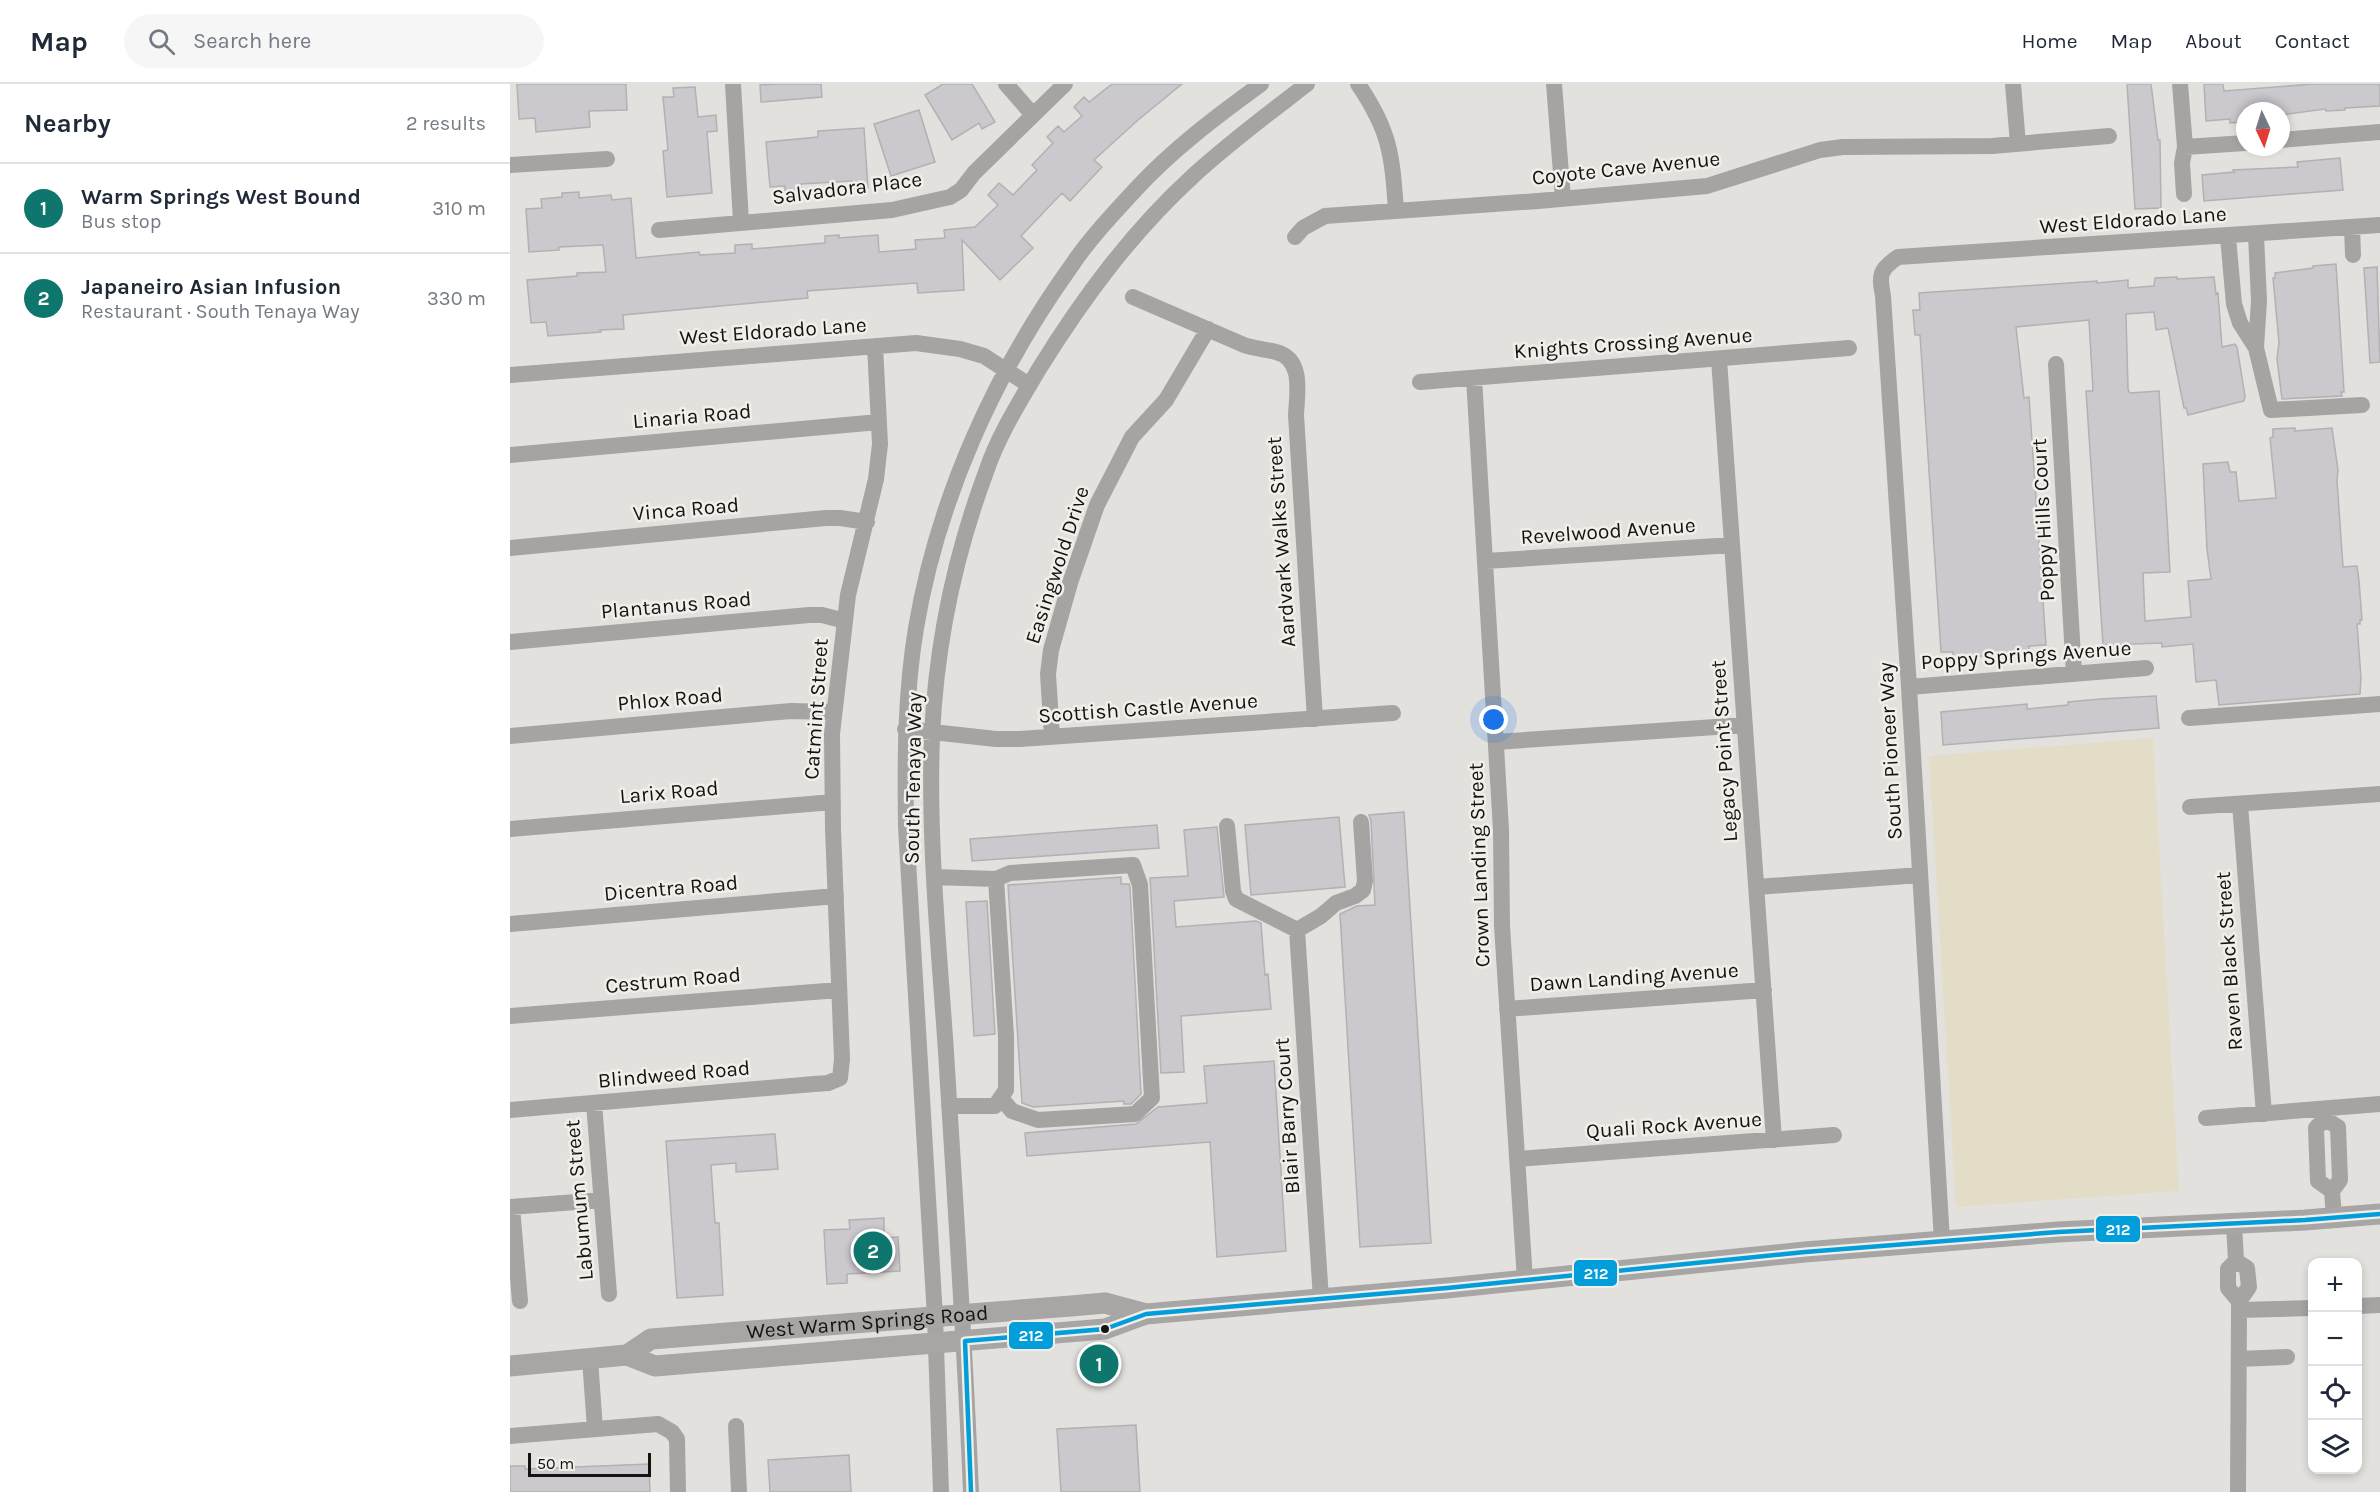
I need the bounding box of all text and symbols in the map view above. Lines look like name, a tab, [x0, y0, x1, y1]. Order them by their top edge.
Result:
search box	[124, 14, 544, 68]
text: Map	[30, 25, 88, 58]
icon: search	[145, 25, 178, 58]
text: Search here	[193, 28, 311, 54]
text: Home	[2022, 29, 2078, 53]
text: Map	[2111, 29, 2152, 53]
text: About	[2185, 29, 2242, 53]
text: Contact	[2275, 29, 2350, 53]
north arrow	[2236, 102, 2290, 156]
text: Nearby	[24, 108, 111, 139]
text: 2 results	[406, 112, 486, 135]
street label: Coyote Cave Avenue	[1531, 146, 1721, 190]
street label: Salvadora Place	[771, 167, 923, 209]
text: Warm Springs West Bound	[81, 184, 361, 210]
text: 1	[40, 197, 47, 220]
text: 310 m	[432, 197, 486, 220]
street label: West Eldorado Lane	[2039, 201, 2227, 239]
text: Bus stop	[81, 210, 161, 233]
text: Japaneiro Asian Infusion	[81, 274, 341, 300]
text: 2	[37, 287, 50, 310]
text: 330 m	[427, 287, 486, 310]
text: Restaurant · South Tenaya Way	[81, 300, 360, 323]
street label: West Eldorado Lane	[679, 312, 867, 350]
street label: Knights Crossing Avenue	[1513, 323, 1753, 363]
street label: Linaria Road	[632, 399, 752, 433]
street label: Aardvark Walks Street	[1262, 436, 1300, 648]
street label: Poppy Hills Court	[2027, 438, 2059, 602]
street label: Easingwold Drive	[1020, 483, 1094, 647]
street label: Vinca Road	[632, 492, 740, 526]
street label: Revelwood Avenue	[1520, 513, 1696, 549]
street label: Plantanus Road	[600, 586, 752, 624]
street label: Poppy Springs Avenue	[1920, 636, 2132, 674]
street label: Catmint Street	[799, 638, 833, 780]
street label: Legacy Point Street	[1706, 659, 1742, 843]
street label: South Pioneer Way	[1873, 661, 1907, 841]
street label: Phlox Road	[616, 682, 724, 716]
street label: Scottish Castle Avenue	[1037, 688, 1259, 728]
street label: South Tenaya Way	[899, 692, 927, 864]
your location	[1479, 705, 1508, 734]
street label: Crown Landing Street	[1463, 762, 1495, 968]
street label: Larix Road	[618, 776, 720, 808]
street label: Dicentra Road	[603, 870, 739, 906]
street label: Raven Black Street	[2211, 871, 2247, 1051]
street label: Dawn Landing Avenue	[1529, 958, 1739, 996]
street label: Cestrum Road	[604, 962, 742, 998]
street label: Blair Barry Court	[1270, 1037, 1304, 1195]
street label: Blindweed Road	[597, 1055, 751, 1093]
street label: Quali Rock Avenue	[1585, 1107, 1763, 1143]
street label: Labumum Street	[560, 1119, 598, 1281]
line badge: 212	[2095, 1215, 2141, 1243]
text: 212	[2105, 1220, 2131, 1239]
pin: 2	[854, 1228, 892, 1274]
map controls	[2308, 1258, 2362, 1474]
button: +	[2308, 1258, 2362, 1312]
line badge: 212	[1573, 1259, 1618, 1287]
text: 212	[1583, 1264, 1609, 1283]
street label: West Warm Springs Road	[746, 1301, 989, 1343]
button: −	[2308, 1312, 2362, 1366]
line badge: 212	[1008, 1321, 1054, 1350]
unlabelled marker	[1099, 1323, 1111, 1335]
text: 212	[1018, 1326, 1044, 1345]
pin: 1	[1080, 1342, 1118, 1386]
button: locate	[2308, 1366, 2362, 1420]
button: layers	[2308, 1420, 2362, 1474]
scale bar	[528, 1450, 651, 1478]
text: 50 m	[537, 1454, 574, 1473]

